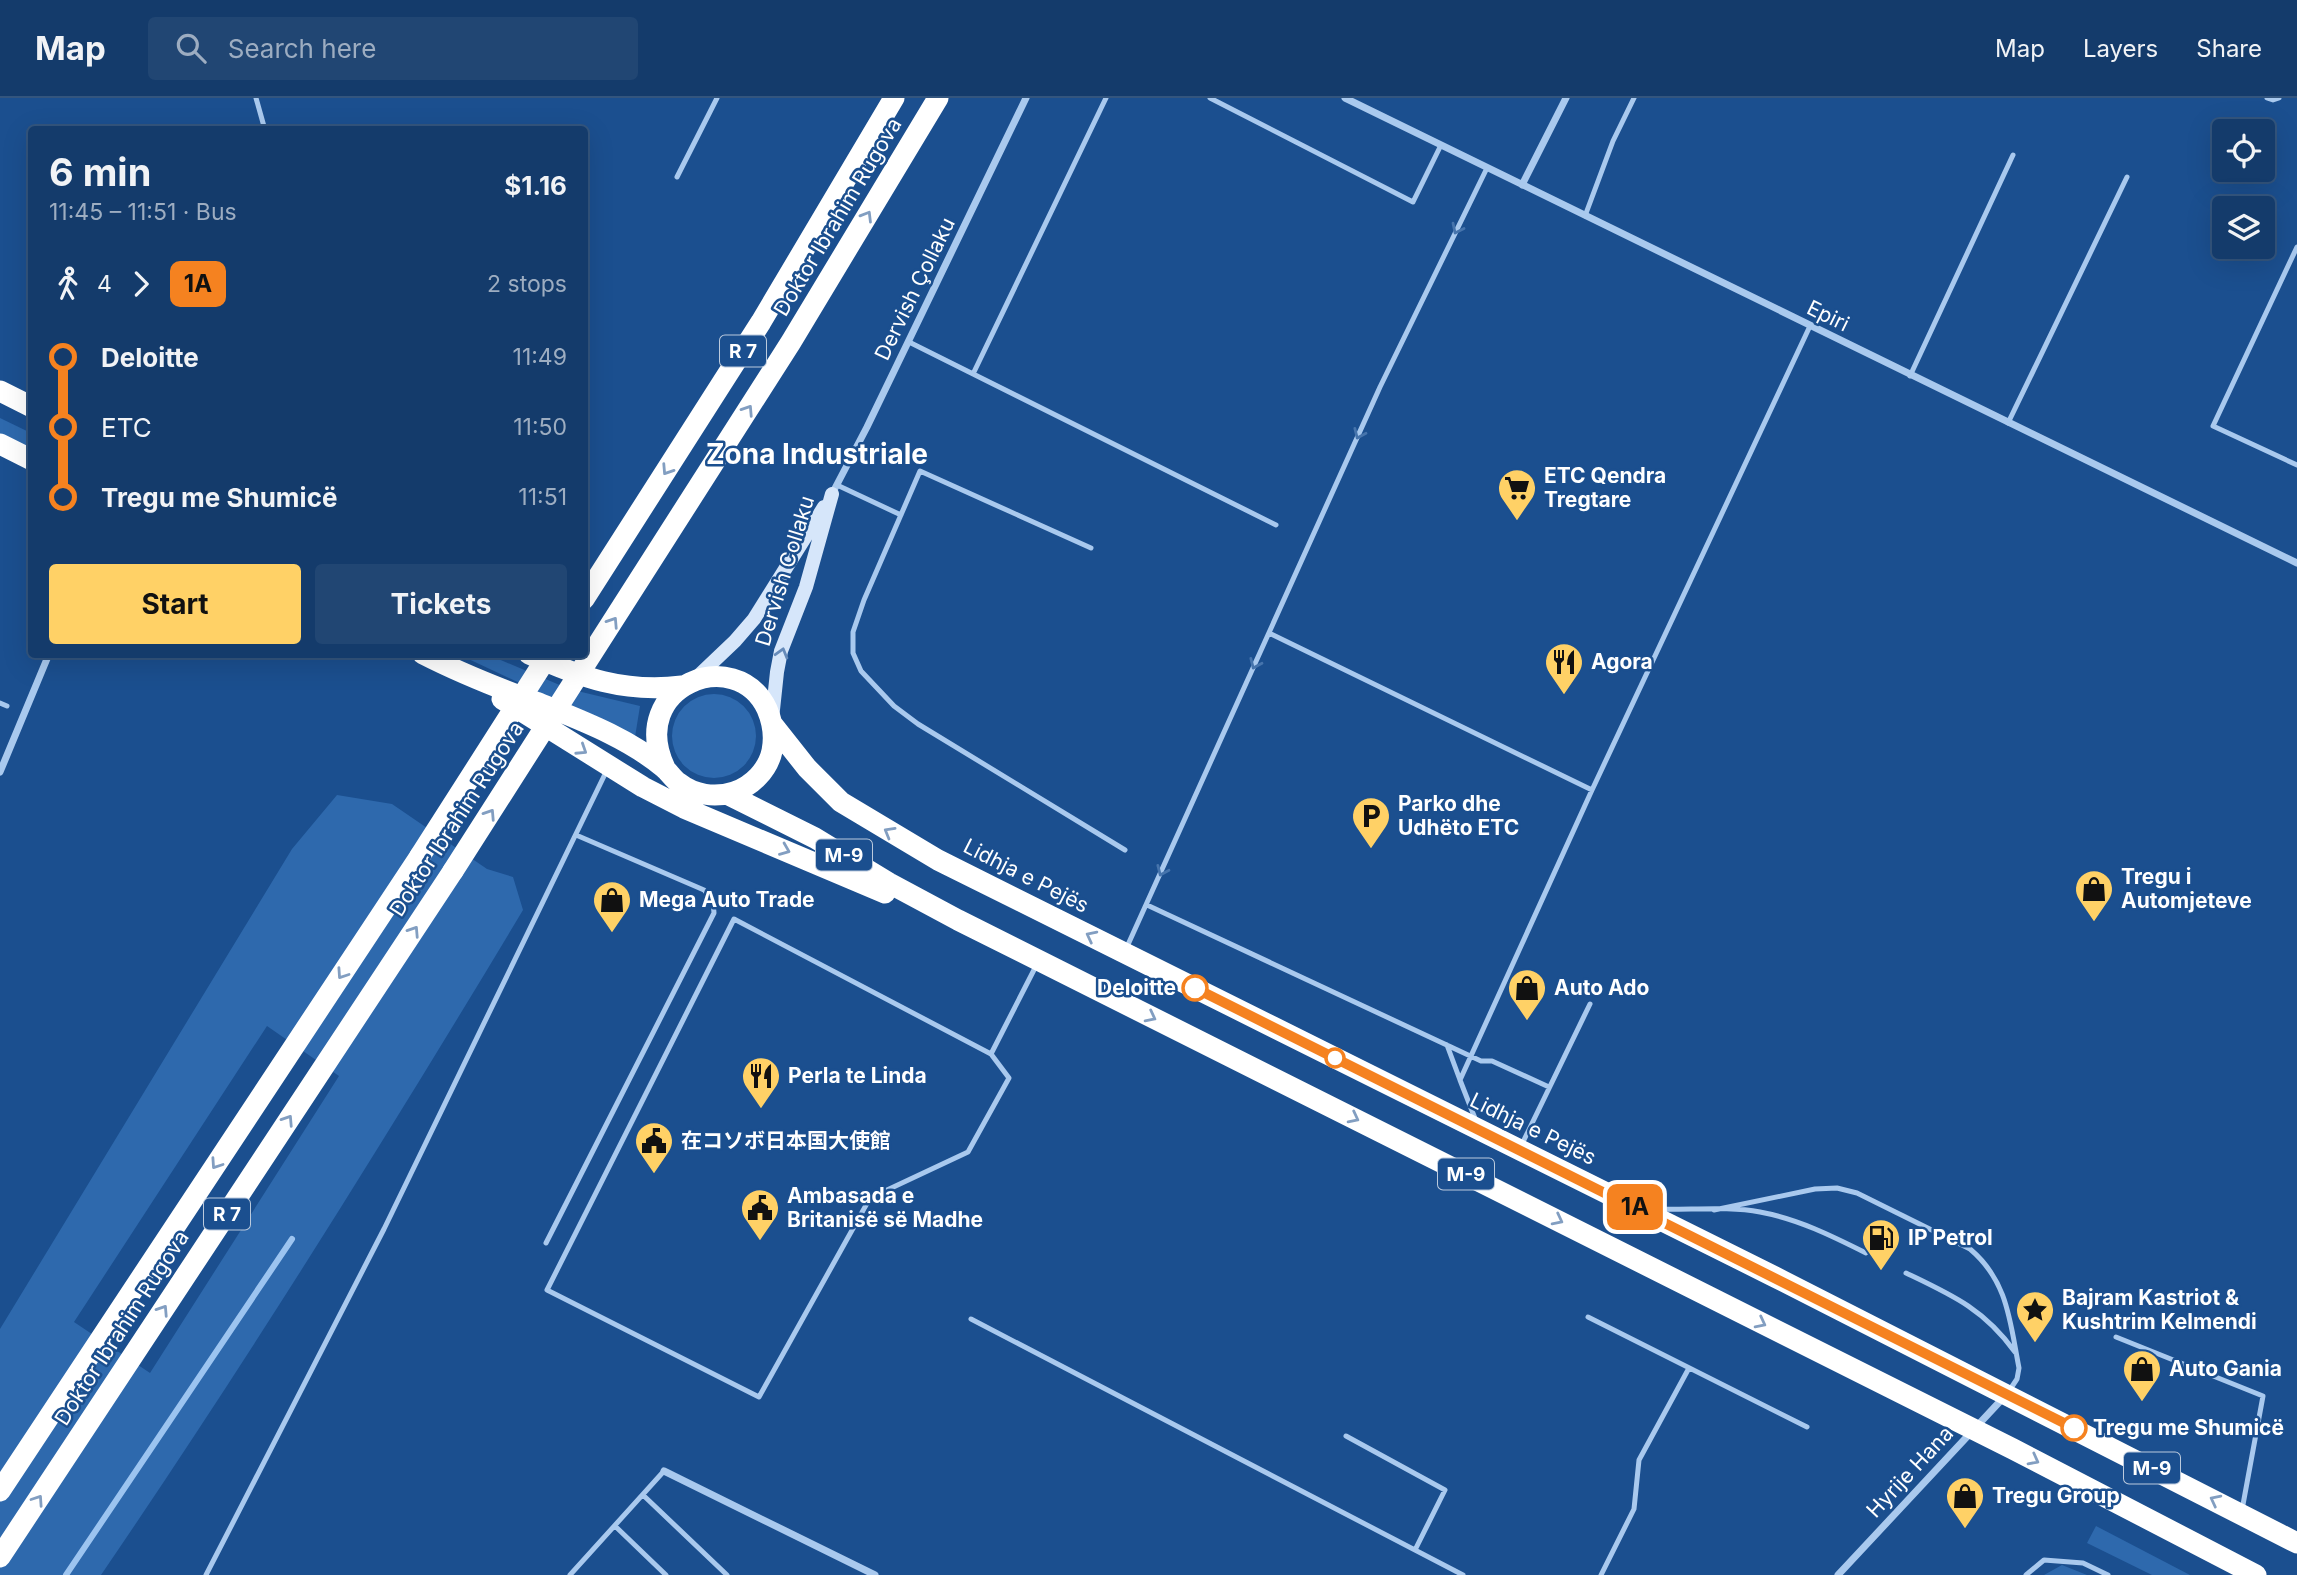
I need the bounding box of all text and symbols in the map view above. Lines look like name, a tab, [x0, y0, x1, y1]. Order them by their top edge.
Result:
search box	[148, 17, 638, 80]
text: Map	[35, 28, 106, 68]
icon: search	[172, 29, 210, 67]
text: Search here	[228, 33, 376, 64]
text: Map	[1995, 34, 2045, 63]
text: Layers	[2083, 34, 2158, 63]
text: Share	[2196, 34, 2262, 63]
street label: Doktor Ibrahim Rugova	[768, 113, 907, 320]
map controls	[2212, 119, 2275, 259]
button: locate	[2212, 119, 2275, 182]
text: 6 min	[49, 149, 151, 195]
text: $1.16	[504, 170, 567, 201]
button: layers	[2212, 196, 2275, 259]
text: 11:45 – 11:51 · Bus	[49, 198, 237, 226]
one-way arrow	[859, 210, 872, 223]
street label: Dervish Çollaku	[869, 213, 960, 364]
one-way arrow	[1452, 222, 1466, 234]
icon: walk	[49, 265, 87, 303]
icon: forward	[122, 265, 160, 303]
text: 1A	[184, 269, 212, 298]
text: 4	[97, 270, 112, 298]
text: 2 stops	[487, 270, 567, 298]
street label: Epiri	[1803, 295, 1853, 336]
road number: R 7	[720, 336, 766, 366]
text: Deloitte	[101, 342, 199, 373]
text: 11:49	[513, 343, 567, 371]
one-way arrow	[740, 404, 753, 417]
text: ETC	[101, 412, 152, 443]
text: 11:50	[513, 413, 567, 441]
one-way arrow	[1353, 427, 1367, 439]
district label: Zona Industriale	[706, 437, 928, 471]
one-way arrow	[662, 462, 675, 475]
place label: ETC Qendra Tregtare	[1544, 463, 1666, 512]
supermarket icon: ETC Qendra Tregtare	[1496, 467, 1538, 522]
text: Tregu me Shumicë	[101, 482, 337, 513]
text: 11:51	[518, 483, 567, 511]
street label: Dervish Collaku	[750, 493, 819, 649]
button: Start	[49, 564, 301, 644]
button: Tickets	[315, 564, 567, 644]
one-way arrow	[604, 617, 617, 630]
restaurant icon: Agora	[1543, 641, 1585, 696]
one-way arrow	[773, 647, 788, 659]
place label: Agora	[1591, 649, 1653, 674]
one-way arrow	[1249, 657, 1263, 669]
street label: Doktor Ibrahim Rugova	[384, 717, 529, 921]
one-way arrow	[574, 742, 587, 755]
place label: Parko dhe Udhëto ETC	[1398, 791, 1519, 840]
parking icon: Parko dhe Udhëto ETC	[1350, 795, 1392, 850]
one-way arrow	[482, 808, 495, 821]
one-way arrow	[884, 827, 896, 840]
street label: Lidhja e Pejës	[959, 833, 1093, 918]
road number: M-9	[816, 840, 872, 870]
one-way arrow	[779, 842, 791, 856]
one-way arrow	[1156, 864, 1170, 876]
place label: Tregu i Automjeteve	[2121, 864, 2252, 913]
shop icon: Tregu i Automjeteve	[2073, 868, 2115, 923]
shop icon: Mega Auto Trade	[591, 879, 633, 934]
place label: Mega Auto Trade	[639, 887, 815, 912]
one-way arrow	[406, 925, 419, 938]
one-way arrow	[1086, 931, 1098, 945]
one-way arrow	[338, 966, 350, 979]
shop icon: Auto Ado	[1506, 967, 1548, 1022]
place label: Deloitte	[1097, 975, 1176, 1000]
marker: Deloitte	[1182, 975, 1208, 1001]
place label: Auto Ado	[1554, 975, 1650, 1000]
one-way arrow	[1144, 1008, 1156, 1022]
unlabelled marker	[1325, 1048, 1345, 1068]
restaurant icon: Perla te Linda	[740, 1055, 782, 1110]
place label: Perla te Linda	[788, 1063, 927, 1088]
street label: Lidhja e Pejës	[1466, 1087, 1600, 1170]
one-way arrow	[1347, 1110, 1359, 1124]
one-way arrow	[280, 1115, 293, 1128]
public building icon: 在コソボ日本国大使館	[633, 1120, 675, 1175]
place label: 在コソボ日本国大使館	[681, 1128, 891, 1153]
one-way arrow	[211, 1156, 224, 1169]
road number: M-9	[1438, 1158, 1494, 1190]
place label: Ambasada e Britanisë së Madhe	[787, 1183, 983, 1232]
line badge: 1A	[1604, 1184, 1666, 1230]
public building icon: Ambasada e Britanisë së Madhe	[739, 1187, 781, 1242]
text: 1A	[1621, 1192, 1649, 1221]
road number: R 7	[204, 1198, 250, 1230]
one-way arrow	[1550, 1212, 1563, 1226]
fuel station icon: IP Petrol	[1860, 1217, 1902, 1272]
place label: IP Petrol	[1908, 1225, 1993, 1250]
street label: Doktor Ibrahim Rugova	[49, 1226, 194, 1430]
place label: Bajram Kastriot & Kushtrim Kelmendi	[2062, 1285, 2257, 1334]
place icon: Bajram Kastriot & Kushtrim Kelmendi	[2014, 1289, 2056, 1344]
one-way arrow	[155, 1305, 167, 1318]
one-way arrow	[1754, 1314, 1766, 1328]
shop icon: Auto Gania	[2121, 1348, 2163, 1403]
place label: Auto Gania	[2169, 1356, 2282, 1381]
marker: Tregu me Shumicë	[2061, 1415, 2087, 1441]
place label: Tregu me Shumicë	[2093, 1415, 2284, 1440]
street label: Hyrije Hana	[1861, 1421, 1958, 1522]
one-way arrow	[2027, 1452, 2039, 1466]
road number: M-9	[2124, 1452, 2180, 1484]
shop icon: Tregu Group	[1944, 1475, 1986, 1530]
place label: Tregu Group	[1992, 1483, 2120, 1508]
one-way arrow	[30, 1495, 42, 1508]
one-way arrow	[2210, 1495, 2222, 1509]

